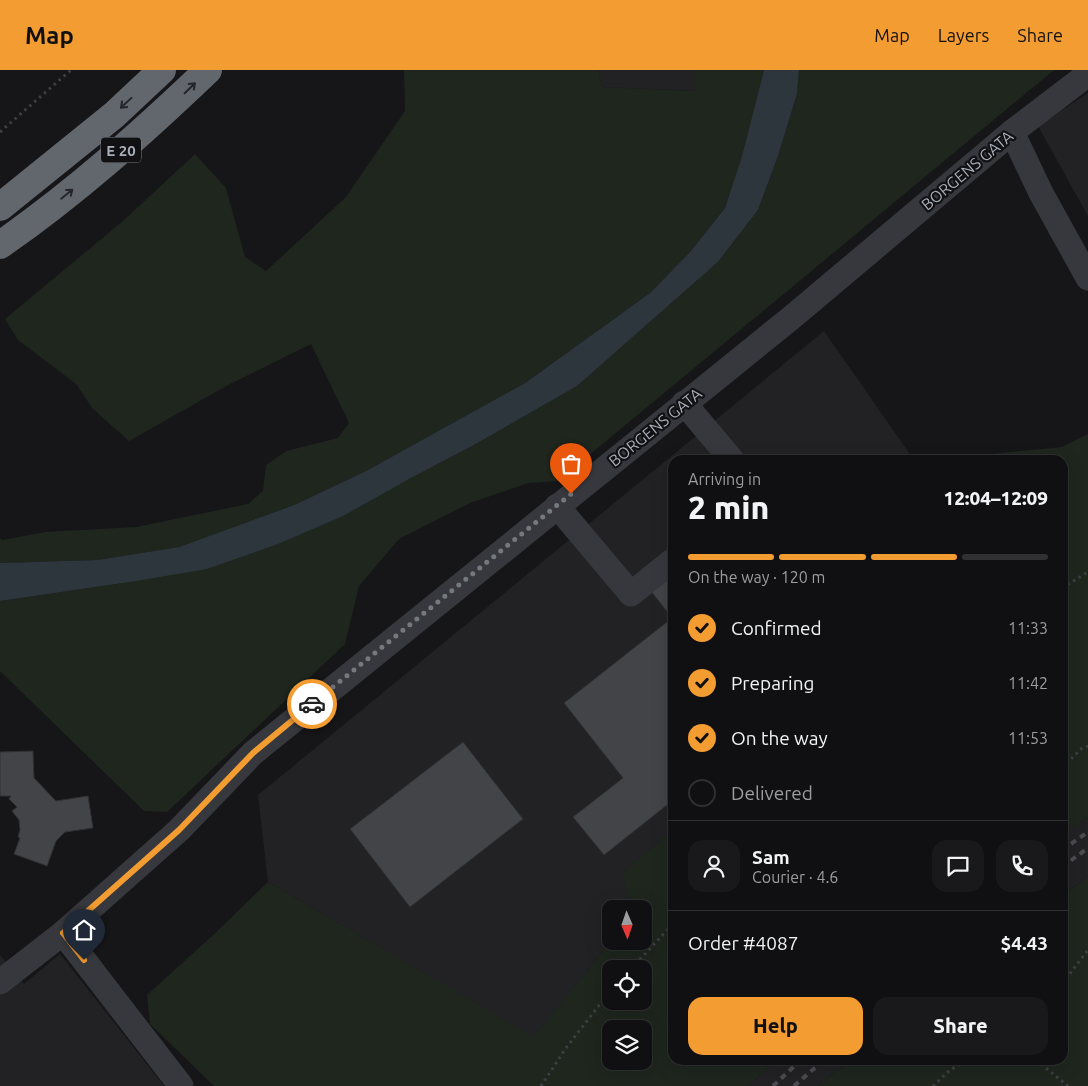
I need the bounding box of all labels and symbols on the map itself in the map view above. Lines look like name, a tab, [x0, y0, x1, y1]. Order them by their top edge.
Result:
one-way arrow	[183, 82, 196, 94]
one-way arrow	[120, 97, 133, 109]
street label: BORGENS GATA	[918, 126, 1017, 214]
road number: E 20	[101, 138, 141, 162]
one-way arrow	[60, 189, 73, 200]
street label: BORGENS GATA	[605, 384, 705, 470]
pin	[550, 443, 592, 494]
courier	[287, 679, 337, 729]
north arrow	[602, 900, 652, 950]
pin	[63, 909, 105, 960]

